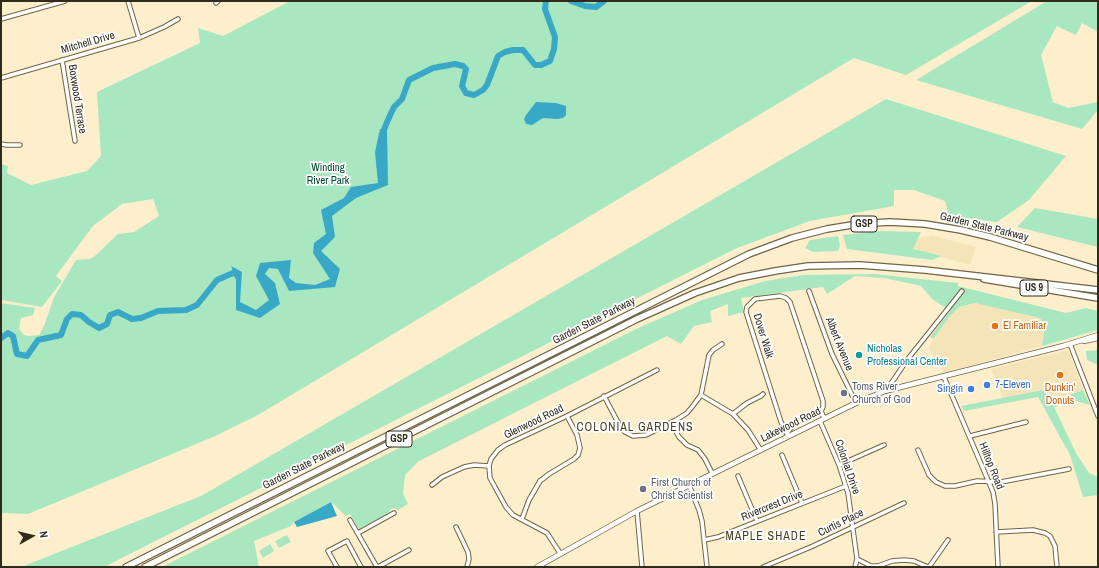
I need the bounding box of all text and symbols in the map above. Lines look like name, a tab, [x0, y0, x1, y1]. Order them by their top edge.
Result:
street label: Mitchell Drive	[60, 29, 116, 57]
street label: Boxwood Terrace	[65, 64, 89, 134]
park label: Winding River Park	[307, 161, 349, 187]
street label: Garden State Parkway	[938, 210, 1030, 244]
road number: GSP	[851, 216, 877, 232]
road number: US 9	[1020, 280, 1048, 296]
street label: Garden State Parkway	[551, 295, 637, 347]
street label: Dover Walk	[750, 312, 776, 360]
street label: Albert Avenue	[822, 315, 856, 373]
place label: El Familiar	[1003, 319, 1046, 333]
marker: El Familiar	[990, 321, 1000, 331]
place label: Nicholas Professional Center	[867, 342, 947, 368]
marker: Nicholas Professional Center	[854, 350, 864, 360]
marker: Dunkin' Donuts	[1055, 370, 1065, 380]
place label: 7-Eleven	[995, 378, 1031, 392]
place label: Toms River Church of God	[852, 380, 911, 406]
marker: 7-Eleven	[982, 380, 992, 390]
place label: Dunkin' Donuts	[1045, 381, 1075, 407]
place label: Singin	[937, 382, 963, 396]
marker: Singin	[966, 384, 976, 394]
marker: Toms River Church of God	[839, 388, 849, 398]
street label: Glenwood Road	[502, 402, 566, 442]
street label: Lakewood Road	[759, 405, 823, 445]
district label: COLONIAL GARDENS	[576, 421, 694, 435]
road number: GSP	[386, 431, 412, 447]
street label: Colonial Drive	[831, 438, 863, 496]
street label: Garden State Parkway	[261, 440, 347, 492]
street label: Hilltop Road	[976, 441, 1006, 491]
place label: First Church of Christ Scientist	[651, 476, 713, 502]
marker: First Church of Christ Scientist	[638, 484, 648, 494]
street label: Rivercrest Drive	[739, 488, 805, 524]
street label: Curtis Place	[816, 506, 866, 540]
north arrow	[12, 516, 52, 556]
text: N	[36, 530, 51, 539]
district label: MAPLE SHADE	[726, 530, 806, 544]

